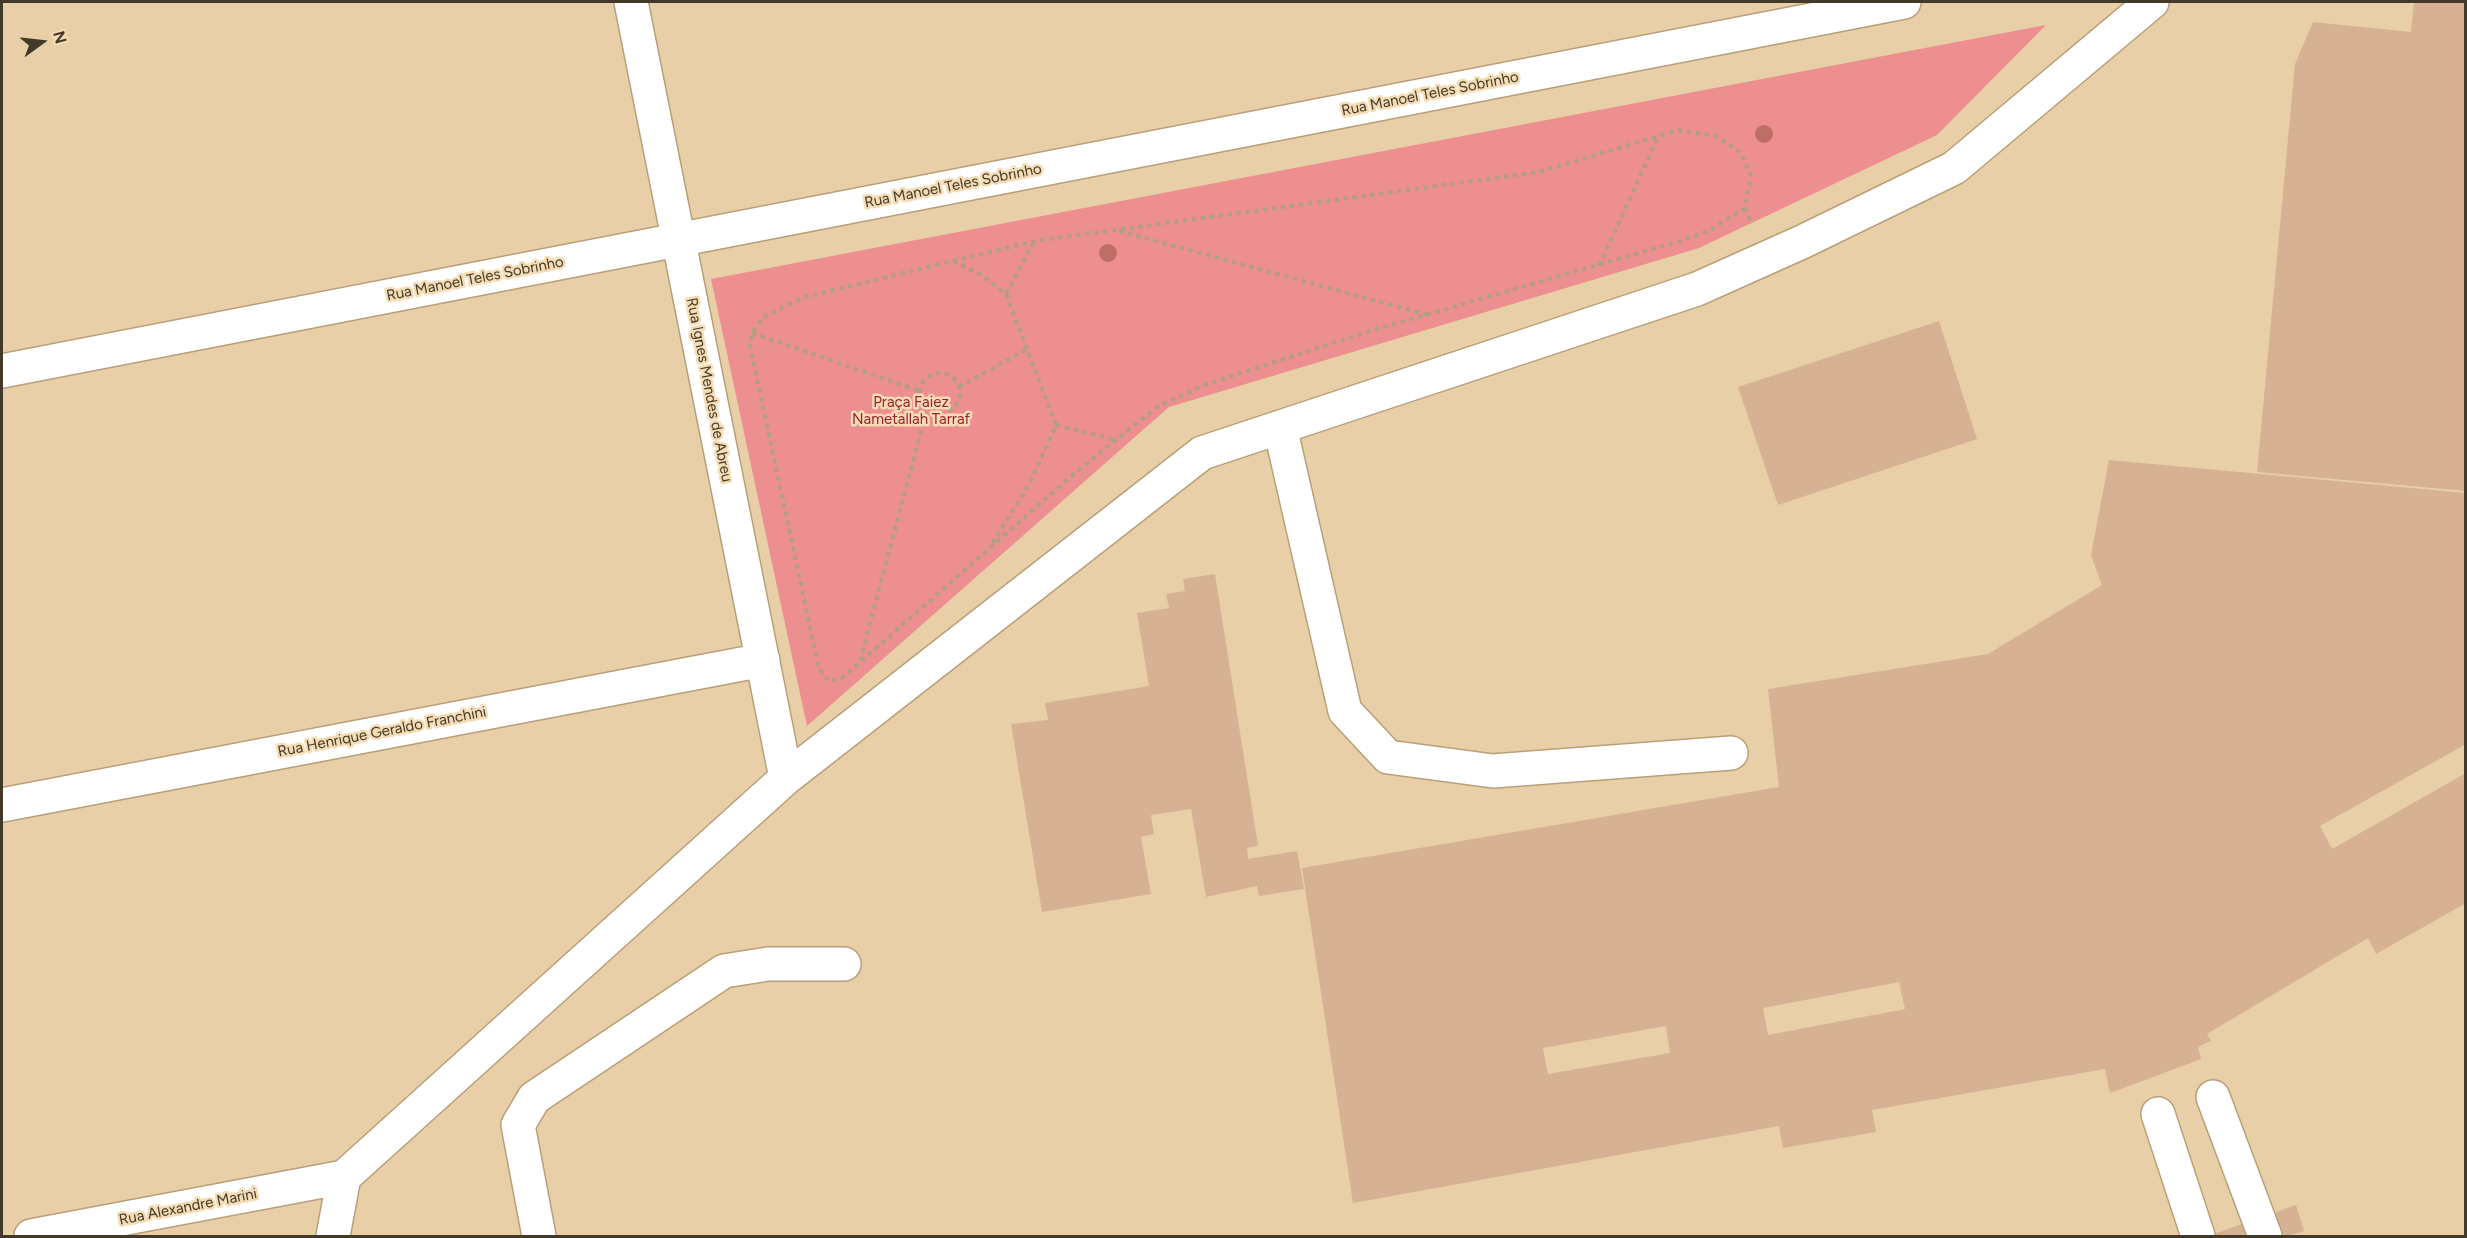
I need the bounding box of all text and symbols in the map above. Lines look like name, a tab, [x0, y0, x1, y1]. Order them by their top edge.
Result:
north arrow	[12, 12, 72, 72]
text: N	[49, 29, 71, 46]
street label: Rua Manoel Teles Sobrinho	[1340, 68, 1520, 120]
street label: Rua Manoel Teles Sobrinho	[863, 160, 1043, 212]
street label: Rua Manoel Teles Sobrinho	[385, 253, 565, 305]
street label: Rua Ignes Mendes de Abreu	[682, 296, 736, 484]
park label: Praça Faiez Nametallah Tarraf	[852, 394, 970, 429]
street label: Rua Henrique Geraldo Franchini	[276, 703, 488, 761]
street label: Rua Alexandre Marini	[117, 1185, 259, 1229]

